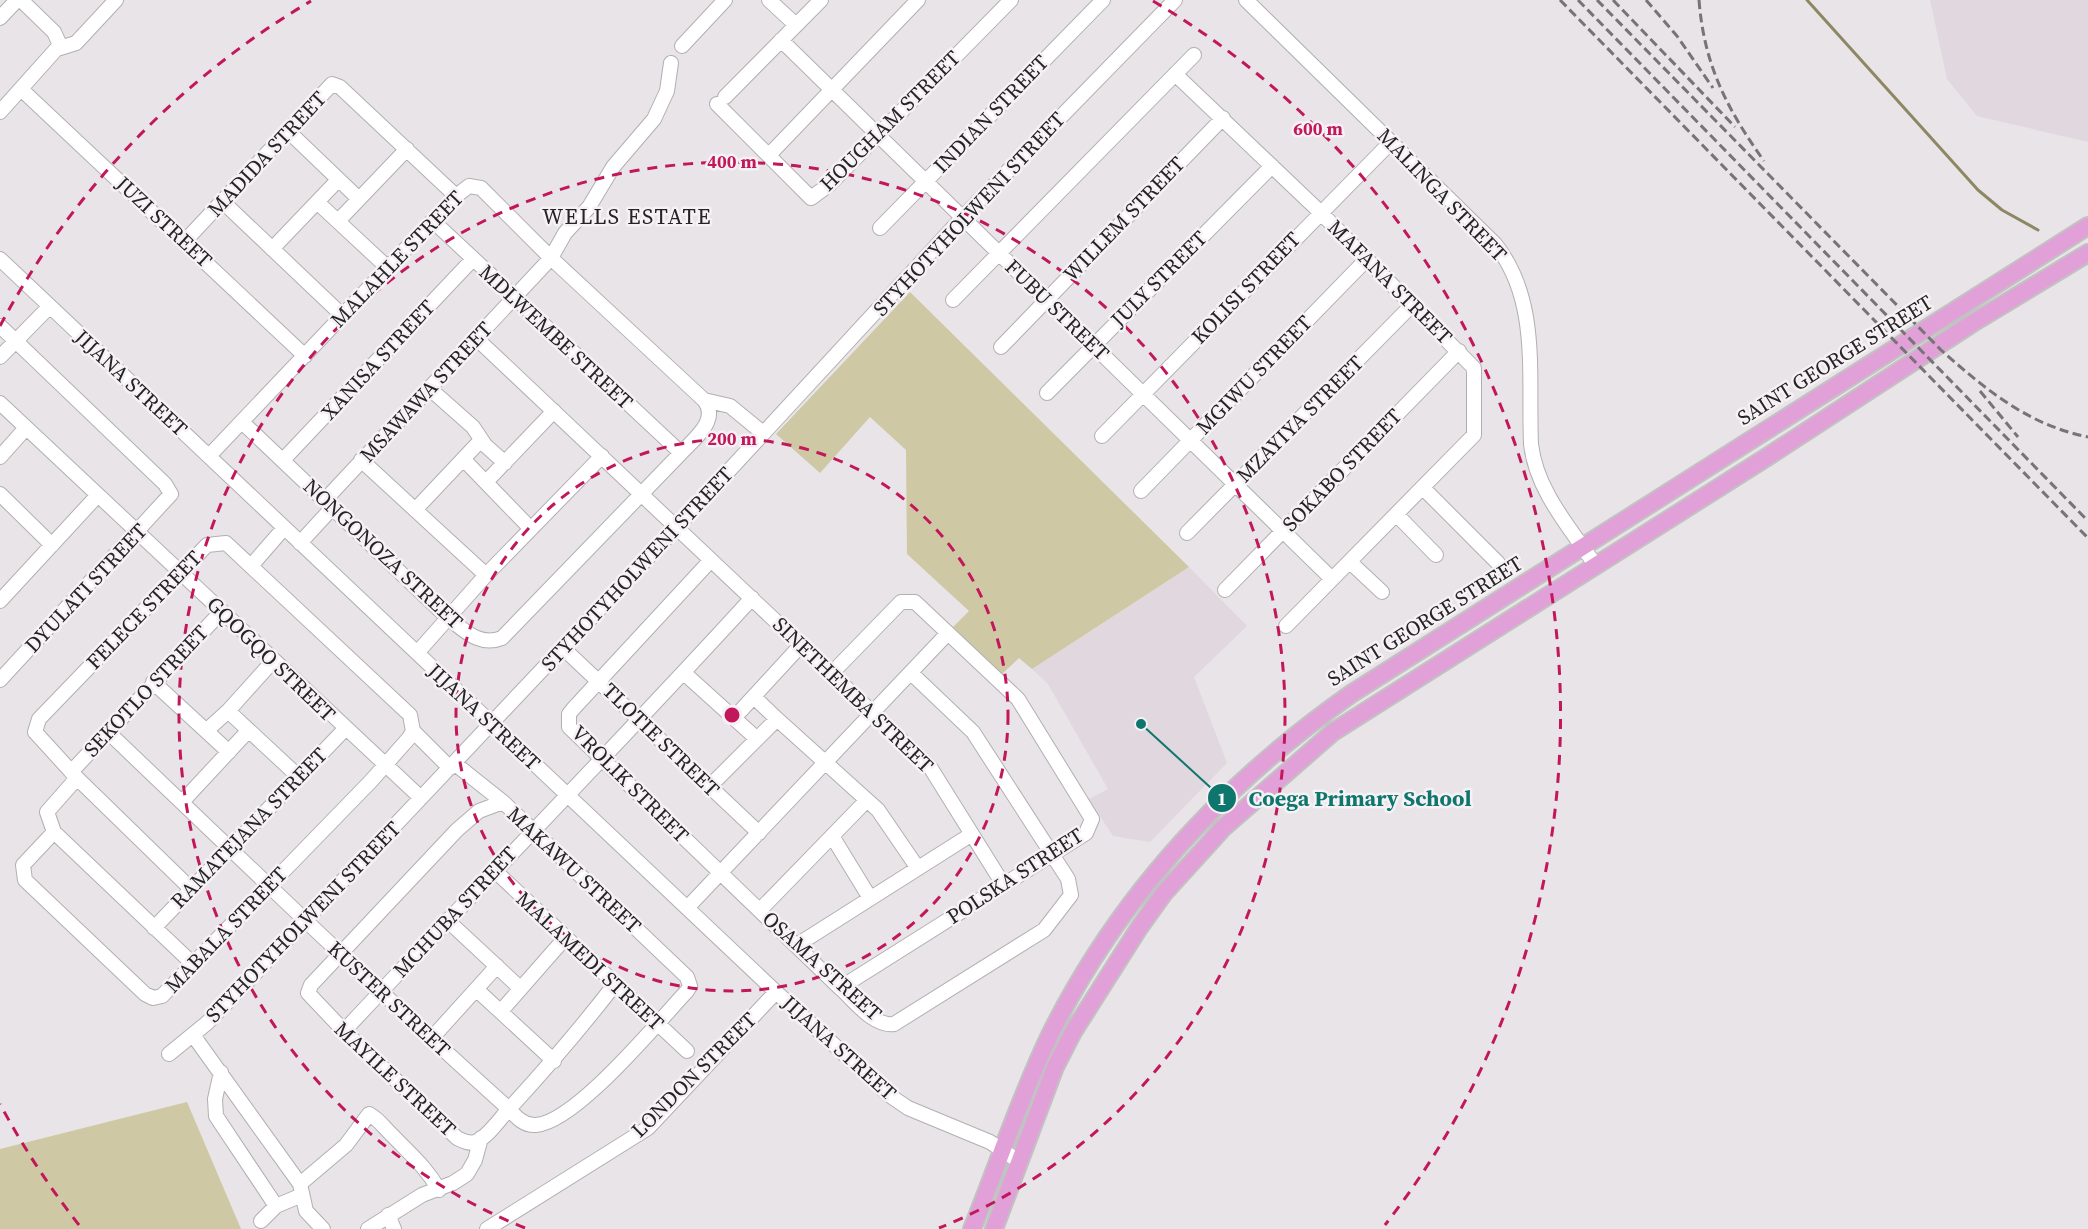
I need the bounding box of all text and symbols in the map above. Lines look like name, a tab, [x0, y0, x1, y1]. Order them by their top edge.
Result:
street label: HOUGHAM STREET	[813, 44, 967, 197]
street label: INDIAN STREET	[927, 48, 1055, 179]
street label: MADIDA STREET	[201, 84, 333, 223]
street label: STYHOTYHOLWENI STREET	[866, 105, 1071, 322]
text: 600 m	[1293, 116, 1343, 141]
street label: MALINGA STREET	[1371, 121, 1514, 268]
text: 400 m	[707, 149, 757, 174]
street label: WILLEM STREET	[1056, 150, 1191, 288]
street label: JUZI STREET	[109, 169, 219, 274]
street label: MALAHLE STREET	[324, 184, 470, 333]
district label: WELLS ESTATE	[542, 201, 712, 231]
street label: MAFANA STREET	[1322, 213, 1459, 351]
street label: JULY STREET	[1103, 224, 1213, 334]
street label: KOLISI STREET	[1185, 225, 1307, 350]
street label: FUBU STREET	[999, 252, 1116, 367]
street label: MDLWEMBE STREET	[473, 258, 640, 416]
street label: SAINT GEORGE STREET	[1731, 287, 1938, 432]
street label: XANISA STREET	[314, 293, 441, 426]
street label: MGIWU STREET	[1189, 308, 1318, 441]
street label: MSAWAWA STREET	[353, 315, 499, 468]
street label: JIJANA STREET	[68, 322, 194, 443]
street label: MZAYIYA STREET	[1230, 348, 1370, 489]
street label: SOKABO STREET	[1275, 402, 1408, 538]
text: 200 m	[707, 426, 757, 451]
street label: STYHOTYHOLWENI STREET	[534, 460, 739, 677]
street label: NONGONOZA STREET	[297, 472, 470, 636]
street label: DYULATI STREET	[18, 516, 153, 659]
street label: FELECE STREET	[79, 544, 208, 676]
street label: SAINT GEORGE STREET	[1321, 548, 1528, 693]
street label: GQOGQO STREET	[201, 590, 342, 728]
street label: SINETHEMBA STREET	[767, 610, 940, 779]
street label: SEKOTLO STREET	[77, 618, 215, 763]
street label: JIJANA STREET	[421, 656, 547, 777]
street label: TLOTIE STREET	[596, 676, 726, 803]
centre of rings	[722, 705, 742, 725]
street label: VROLIK STREET	[565, 718, 696, 849]
street label: RAMATEJANA STREET	[164, 741, 333, 915]
callout: Coega Primary School	[1207, 778, 1484, 818]
text: Coega Primary School	[1248, 783, 1472, 813]
text: 1	[1217, 786, 1227, 811]
street label: MAKAWU STREET	[501, 800, 648, 940]
street label: STYHOTYHOLWENI STREET	[199, 814, 407, 1029]
street label: POLSKA STREET	[941, 820, 1089, 931]
street label: MCHUBA STREET	[386, 840, 523, 984]
street label: MABALA STREET	[158, 860, 294, 999]
street label: MALAMEDI STREET	[510, 884, 671, 1037]
street label: OSAMA STREET	[756, 904, 889, 1027]
street label: KUSTER STREET	[322, 934, 457, 1063]
street label: JIJANA STREET	[775, 988, 903, 1107]
street label: LONDON STREET	[625, 1005, 763, 1144]
street label: MAYILE STREET	[328, 1015, 463, 1143]

